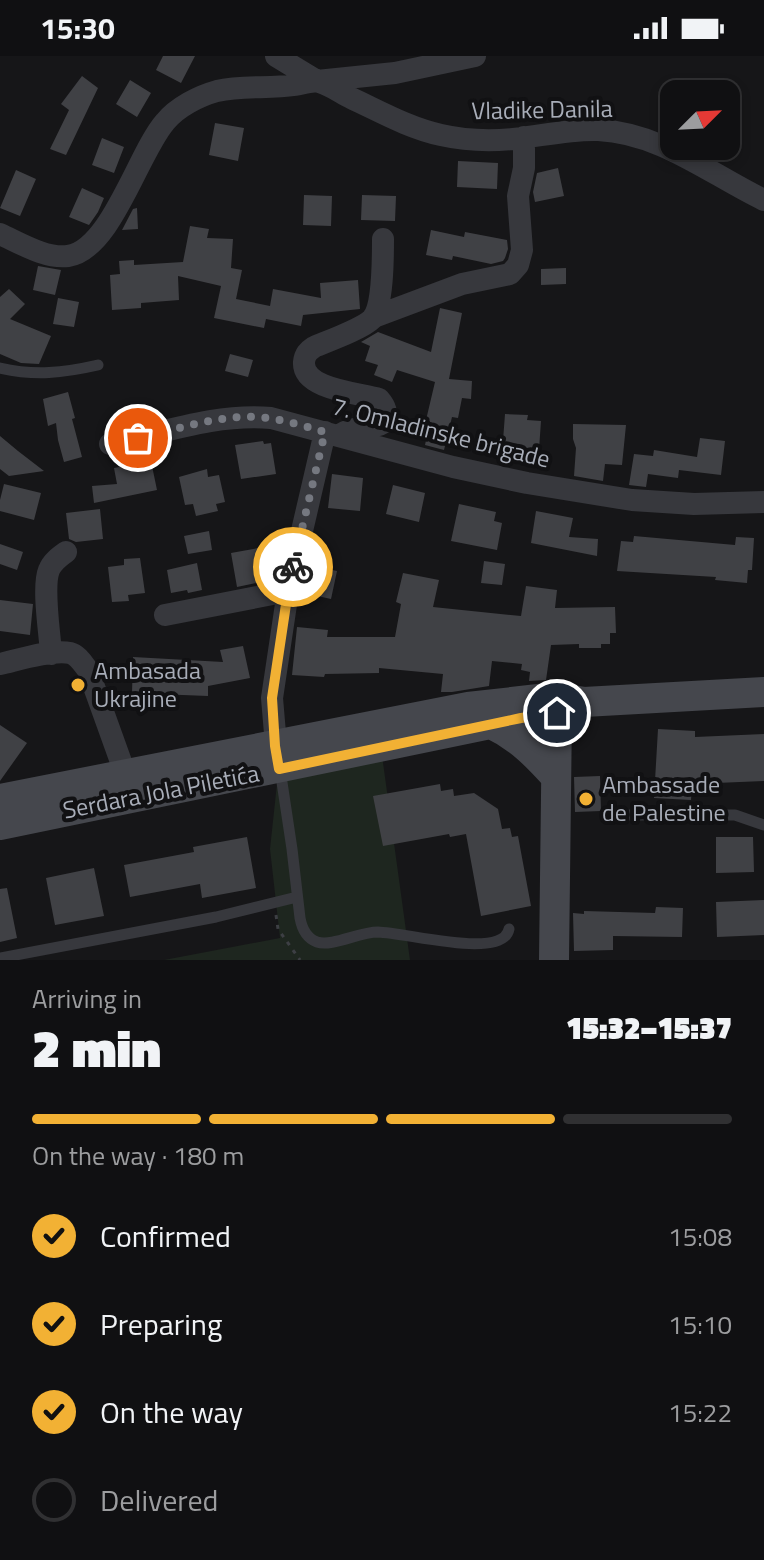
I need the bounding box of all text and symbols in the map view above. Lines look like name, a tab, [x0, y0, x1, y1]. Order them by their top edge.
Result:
text: 15:30	[40, 5, 115, 51]
north arrow	[660, 80, 740, 160]
map controls	[660, 80, 740, 160]
street label: Vladike Danila	[471, 90, 613, 128]
street label: 7. Omladinske brigade	[329, 388, 554, 477]
pin	[104, 404, 172, 472]
icon: bag	[116, 416, 160, 460]
courier	[253, 527, 333, 607]
icon: bike	[271, 545, 315, 589]
place label: Ambasada Ukrajine	[94, 652, 201, 716]
marker: Ambasada Ukrajine	[69, 676, 87, 694]
pin	[523, 679, 591, 747]
icon: home	[535, 691, 579, 735]
street label: Serdara Jola Piletića	[60, 754, 262, 828]
place label: Ambassade de Palestine	[602, 766, 726, 830]
marker: Ambassade de Palestine	[577, 790, 595, 808]
text: Arriving in	[32, 979, 142, 1018]
text: 15:32–15:37	[566, 1005, 732, 1051]
text: 2 min	[32, 1008, 161, 1087]
text: On the way · 180 m	[32, 1136, 244, 1175]
text: Confirmed	[100, 1213, 231, 1259]
icon: check	[32, 1214, 76, 1258]
text: 15:08	[668, 1217, 732, 1256]
text: Preparing	[100, 1301, 222, 1347]
icon: check	[32, 1302, 76, 1346]
text: 15:10	[668, 1305, 732, 1344]
text: On the way	[100, 1389, 243, 1435]
icon: check	[32, 1390, 76, 1434]
text: 15:22	[668, 1393, 732, 1432]
text: Delivered	[100, 1477, 218, 1523]

